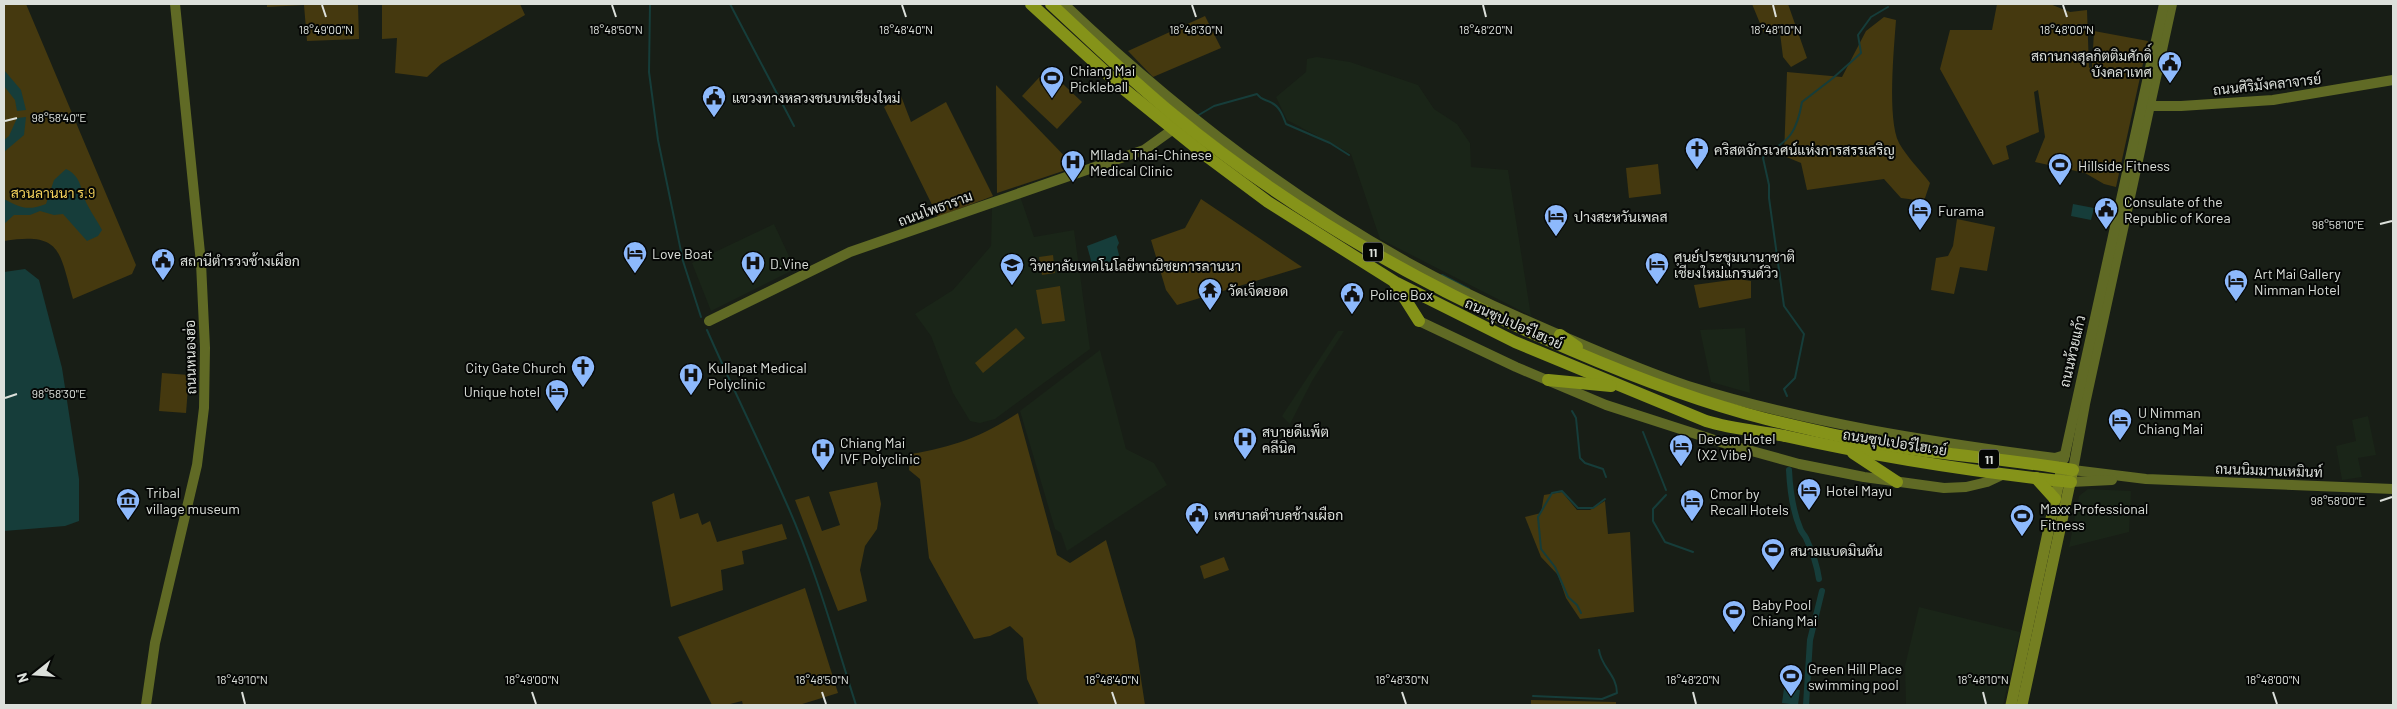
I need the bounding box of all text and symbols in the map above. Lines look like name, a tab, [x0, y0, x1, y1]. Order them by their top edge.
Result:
text: 18°49'00"N	[299, 22, 353, 36]
text: 18°48'50"N	[589, 22, 643, 36]
text: 18°48'40"N	[879, 22, 933, 36]
text: 18°48'30"N	[1169, 22, 1223, 36]
text: 18°48'20"N	[1459, 22, 1513, 36]
text: 18°48'10"N	[1750, 22, 1802, 36]
text: 18°48'00"N	[2040, 22, 2094, 36]
place label: สถานกงสุลกิตติมศักดิ์ บังคลาเทศ	[2031, 43, 2152, 80]
public building icon: สถานกงสุลกิตติมศักดิ์ บังคลาเทศ	[2157, 50, 2183, 84]
place label: Chiang Mai Pickleball	[1070, 62, 1135, 95]
sports icon: Chiang Mai Pickleball	[1039, 65, 1065, 99]
street label: ถนนศิริมังคลาจารย์	[2212, 70, 2322, 98]
public building icon: แขวงทางหลวงชนบทเชียงใหม่	[701, 84, 727, 118]
place label: แขวงทางหลวงชนบทเชียงใหม่	[732, 89, 900, 106]
text: 98°58'40"E	[32, 110, 86, 124]
church icon: คริสตจักรเวศน์แห่งการสรรเสริญ	[1684, 136, 1710, 170]
place label: คริสตจักรเวศน์แห่งการสรรเสริญ	[1714, 141, 1895, 159]
place label: MIlada Thai-Chinese Medical Clinic	[1090, 146, 1212, 179]
hospital icon: MIlada Thai-Chinese Medical Clinic	[1060, 149, 1086, 183]
sports icon: Hillside Fitness	[2047, 152, 2073, 186]
place label: Hillside Fitness	[2078, 157, 2170, 174]
park label: สวนลานนา ร.9	[11, 184, 95, 201]
street label: ถนนโพธาราม	[895, 187, 975, 229]
place label: Consulate of the Republic of Korea	[2124, 193, 2231, 226]
public building icon: Consulate of the Republic of Korea	[2093, 196, 2119, 230]
hotel icon: Furama	[1907, 197, 1933, 231]
place label: Furama	[1938, 202, 1984, 219]
hotel icon: ปางสะหวันเพลส	[1543, 203, 1569, 237]
place label: ปางสะหวันเพลส	[1574, 208, 1668, 225]
text: 98°58'10"E	[2312, 217, 2364, 231]
hotel icon: Love Boat	[622, 240, 648, 274]
road number: 11	[1363, 242, 1383, 262]
place label: Love Boat	[652, 245, 713, 262]
public building icon: สถานีตำรวจช้างเผือก	[150, 247, 176, 281]
place label: ศูนย์ประชุมนานาชาติ เชียงใหม่แกรนด์วิว	[1674, 248, 1795, 281]
hospital icon: D.Vine	[740, 250, 766, 284]
hotel icon: ศูนย์ประชุมนานาชาติ เชียงใหม่แกรนด์วิว	[1644, 251, 1670, 285]
place label: สถานีตำรวจช้างเผือก	[180, 252, 300, 269]
school or university icon: วิทยาลัยเทคโนโลยีพาณิชยการลานนา	[999, 252, 1025, 286]
place label: D.Vine	[770, 255, 809, 272]
place label: วิทยาลัยเทคโนโลยีพาณิชยการลานนา	[1029, 257, 1241, 274]
place label: Art Mai Gallery Nimman Hotel	[2254, 265, 2341, 298]
hotel icon: Art Mai Gallery Nimman Hotel	[2223, 268, 2249, 302]
temple icon: วัดเจ็ดยอด	[1197, 277, 1223, 311]
public building icon: Police Box	[1339, 281, 1365, 315]
place label: วัดเจ็ดยอด	[1228, 282, 1288, 299]
place label: Police Box	[1370, 286, 1433, 303]
street label: ถนนซุปเปอร์ไฮเวย์	[1462, 294, 1565, 354]
street label: ถนนห้วยแก้ว	[2055, 313, 2089, 389]
street label: ถนนหนองฮ่อ	[181, 320, 199, 394]
church icon: City Gate Church	[570, 354, 596, 388]
place label: City Gate Church	[465, 359, 566, 376]
place label: Kullapat Medical Polyclinic	[708, 359, 807, 392]
hospital icon: Kullapat Medical Polyclinic	[678, 362, 704, 396]
hotel icon: Unique hotel	[544, 378, 570, 412]
place label: Unique hotel	[464, 383, 540, 400]
text: 98°58'30"E	[32, 386, 86, 400]
place label: U Nimman Chiang Mai	[2138, 404, 2203, 437]
hotel icon: U Nimman Chiang Mai	[2107, 407, 2133, 441]
place label: สบายดีแพ็ต คลีนิค	[1262, 423, 1329, 456]
street label: ถนนซุปเปอร์ไฮเวย์	[1841, 425, 1948, 461]
hospital icon: สบายดีแพ็ต คลีนิค	[1232, 426, 1258, 460]
place label: Decem Hotel (X2 Vibe)	[1697, 430, 1775, 463]
hotel icon: Decem Hotel (X2 Vibe)	[1668, 433, 1694, 467]
place label: Chiang Mai IVF Polyclinic	[840, 434, 920, 467]
hospital icon: Chiang Mai IVF Polyclinic	[810, 437, 836, 471]
road number: 11	[1979, 449, 1999, 468]
street label: ถนนนิมมานเหมินท์	[2215, 460, 2323, 480]
hotel icon: Hotel Mayu	[1796, 477, 1822, 511]
place label: Hotel Mayu	[1826, 482, 1892, 499]
place label: Tribal village museum	[146, 484, 240, 517]
place label: Cmor by Recall Hotels	[1710, 485, 1789, 518]
museum icon: Tribal village museum	[115, 487, 141, 521]
hotel icon: Cmor by Recall Hotels	[1679, 488, 1705, 522]
text: 98°58'00"E	[2310, 493, 2366, 507]
place label: Maxx Professional Fitness	[2040, 500, 2148, 533]
public building icon: เทศบาลตำบลช้างเผือก	[1184, 501, 1210, 535]
sports icon: Maxx Professional Fitness	[2009, 503, 2035, 537]
place label: เทศบาลตำบลช้างเผือก	[1214, 506, 1343, 523]
sports icon: สนามแบดมินตัน	[1760, 537, 1786, 571]
place label: สนามแบดมินตัน	[1790, 542, 1883, 559]
place label: Baby Pool Chiang Mai	[1752, 596, 1817, 629]
sports icon: Baby Pool Chiang Mai	[1721, 599, 1747, 633]
north arrow	[10, 649, 60, 699]
place label: Green Hill Place swimming pool	[1808, 660, 1902, 693]
sports icon: Green Hill Place swimming pool	[1778, 663, 1804, 697]
text: N	[13, 671, 32, 685]
text: 18°49'10"N	[216, 672, 268, 686]
text: 18°49'00"N	[505, 672, 559, 686]
text: 18°48'50"N	[795, 672, 849, 686]
text: 18°48'40"N	[1085, 672, 1139, 686]
text: 18°48'30"N	[1375, 672, 1429, 686]
text: 18°48'20"N	[1666, 672, 1720, 686]
text: 18°48'10"N	[1957, 672, 2009, 686]
text: 18°48'00"N	[2246, 672, 2300, 686]

